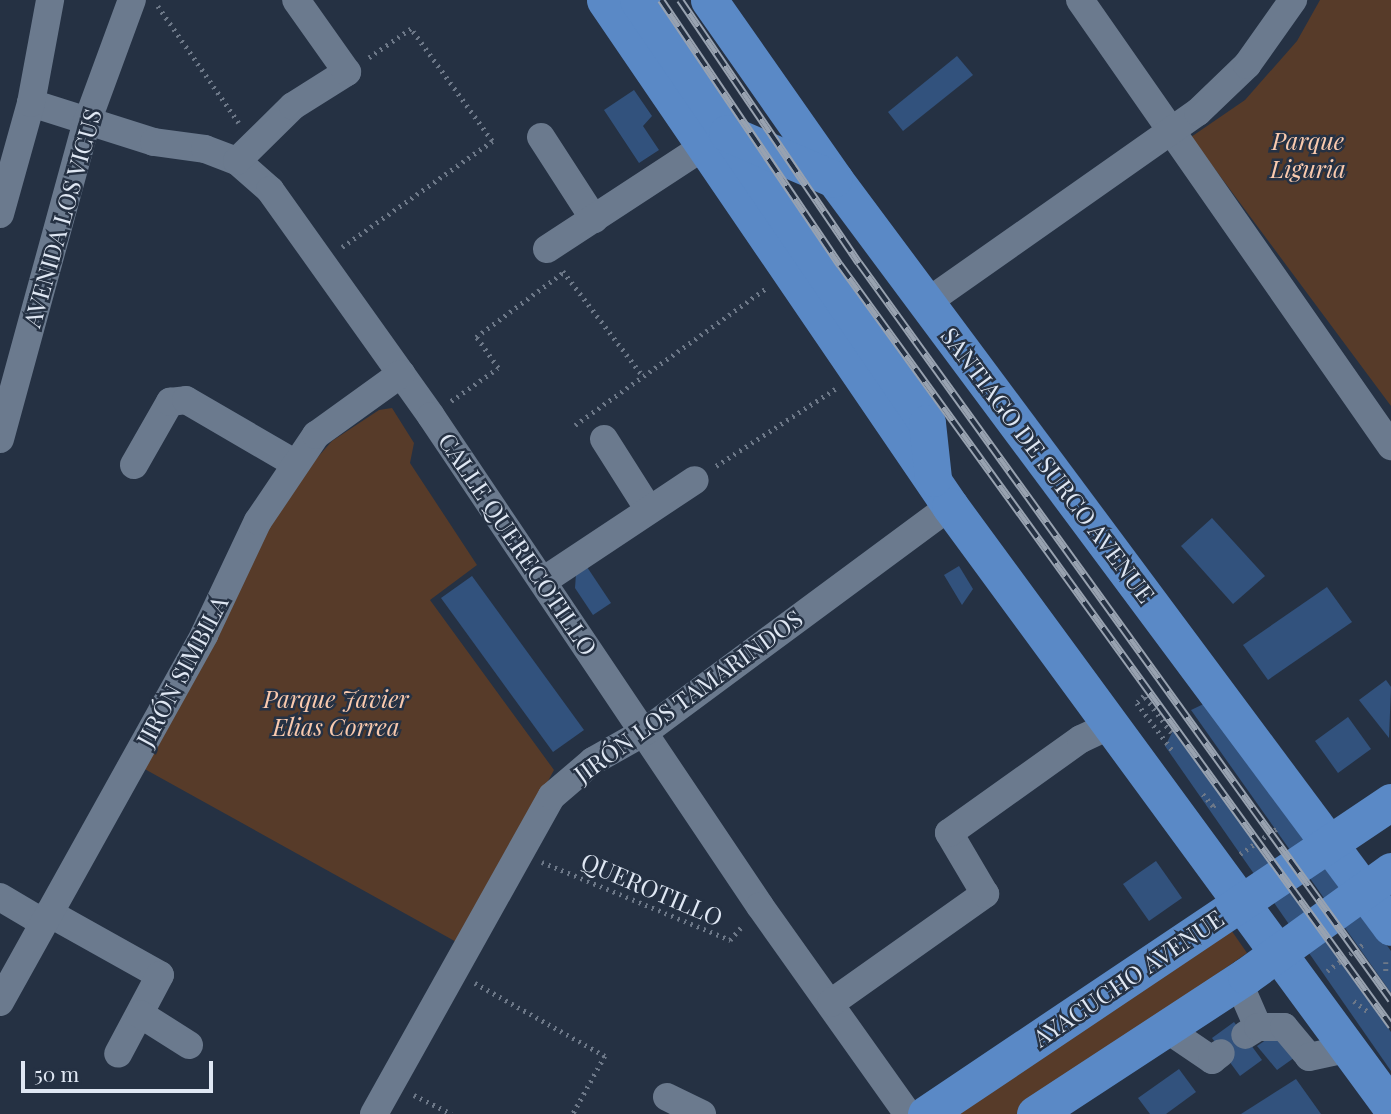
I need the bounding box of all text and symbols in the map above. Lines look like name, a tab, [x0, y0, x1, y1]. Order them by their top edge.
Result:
street label: AVENIDA LOS VICUS	[17, 105, 107, 331]
park label: Parque Liguria	[1270, 127, 1346, 183]
street label: SANTIAGO DE SURCO AVENUE	[935, 322, 1161, 608]
street label: CALLE QUERECOTILLO	[433, 427, 603, 661]
street label: JIRÓN SIMBILA	[130, 591, 234, 751]
street label: JIRÓN LOS TAMARINDOS	[568, 603, 808, 789]
park label: Parque Javier Elias Correa	[263, 685, 409, 741]
street label: QUEROTILLO	[577, 846, 727, 932]
street label: AYACUCHO AVENUE	[1027, 903, 1229, 1053]
scale bar	[24, 1048, 217, 1092]
text: 50 m	[34, 1059, 79, 1087]

